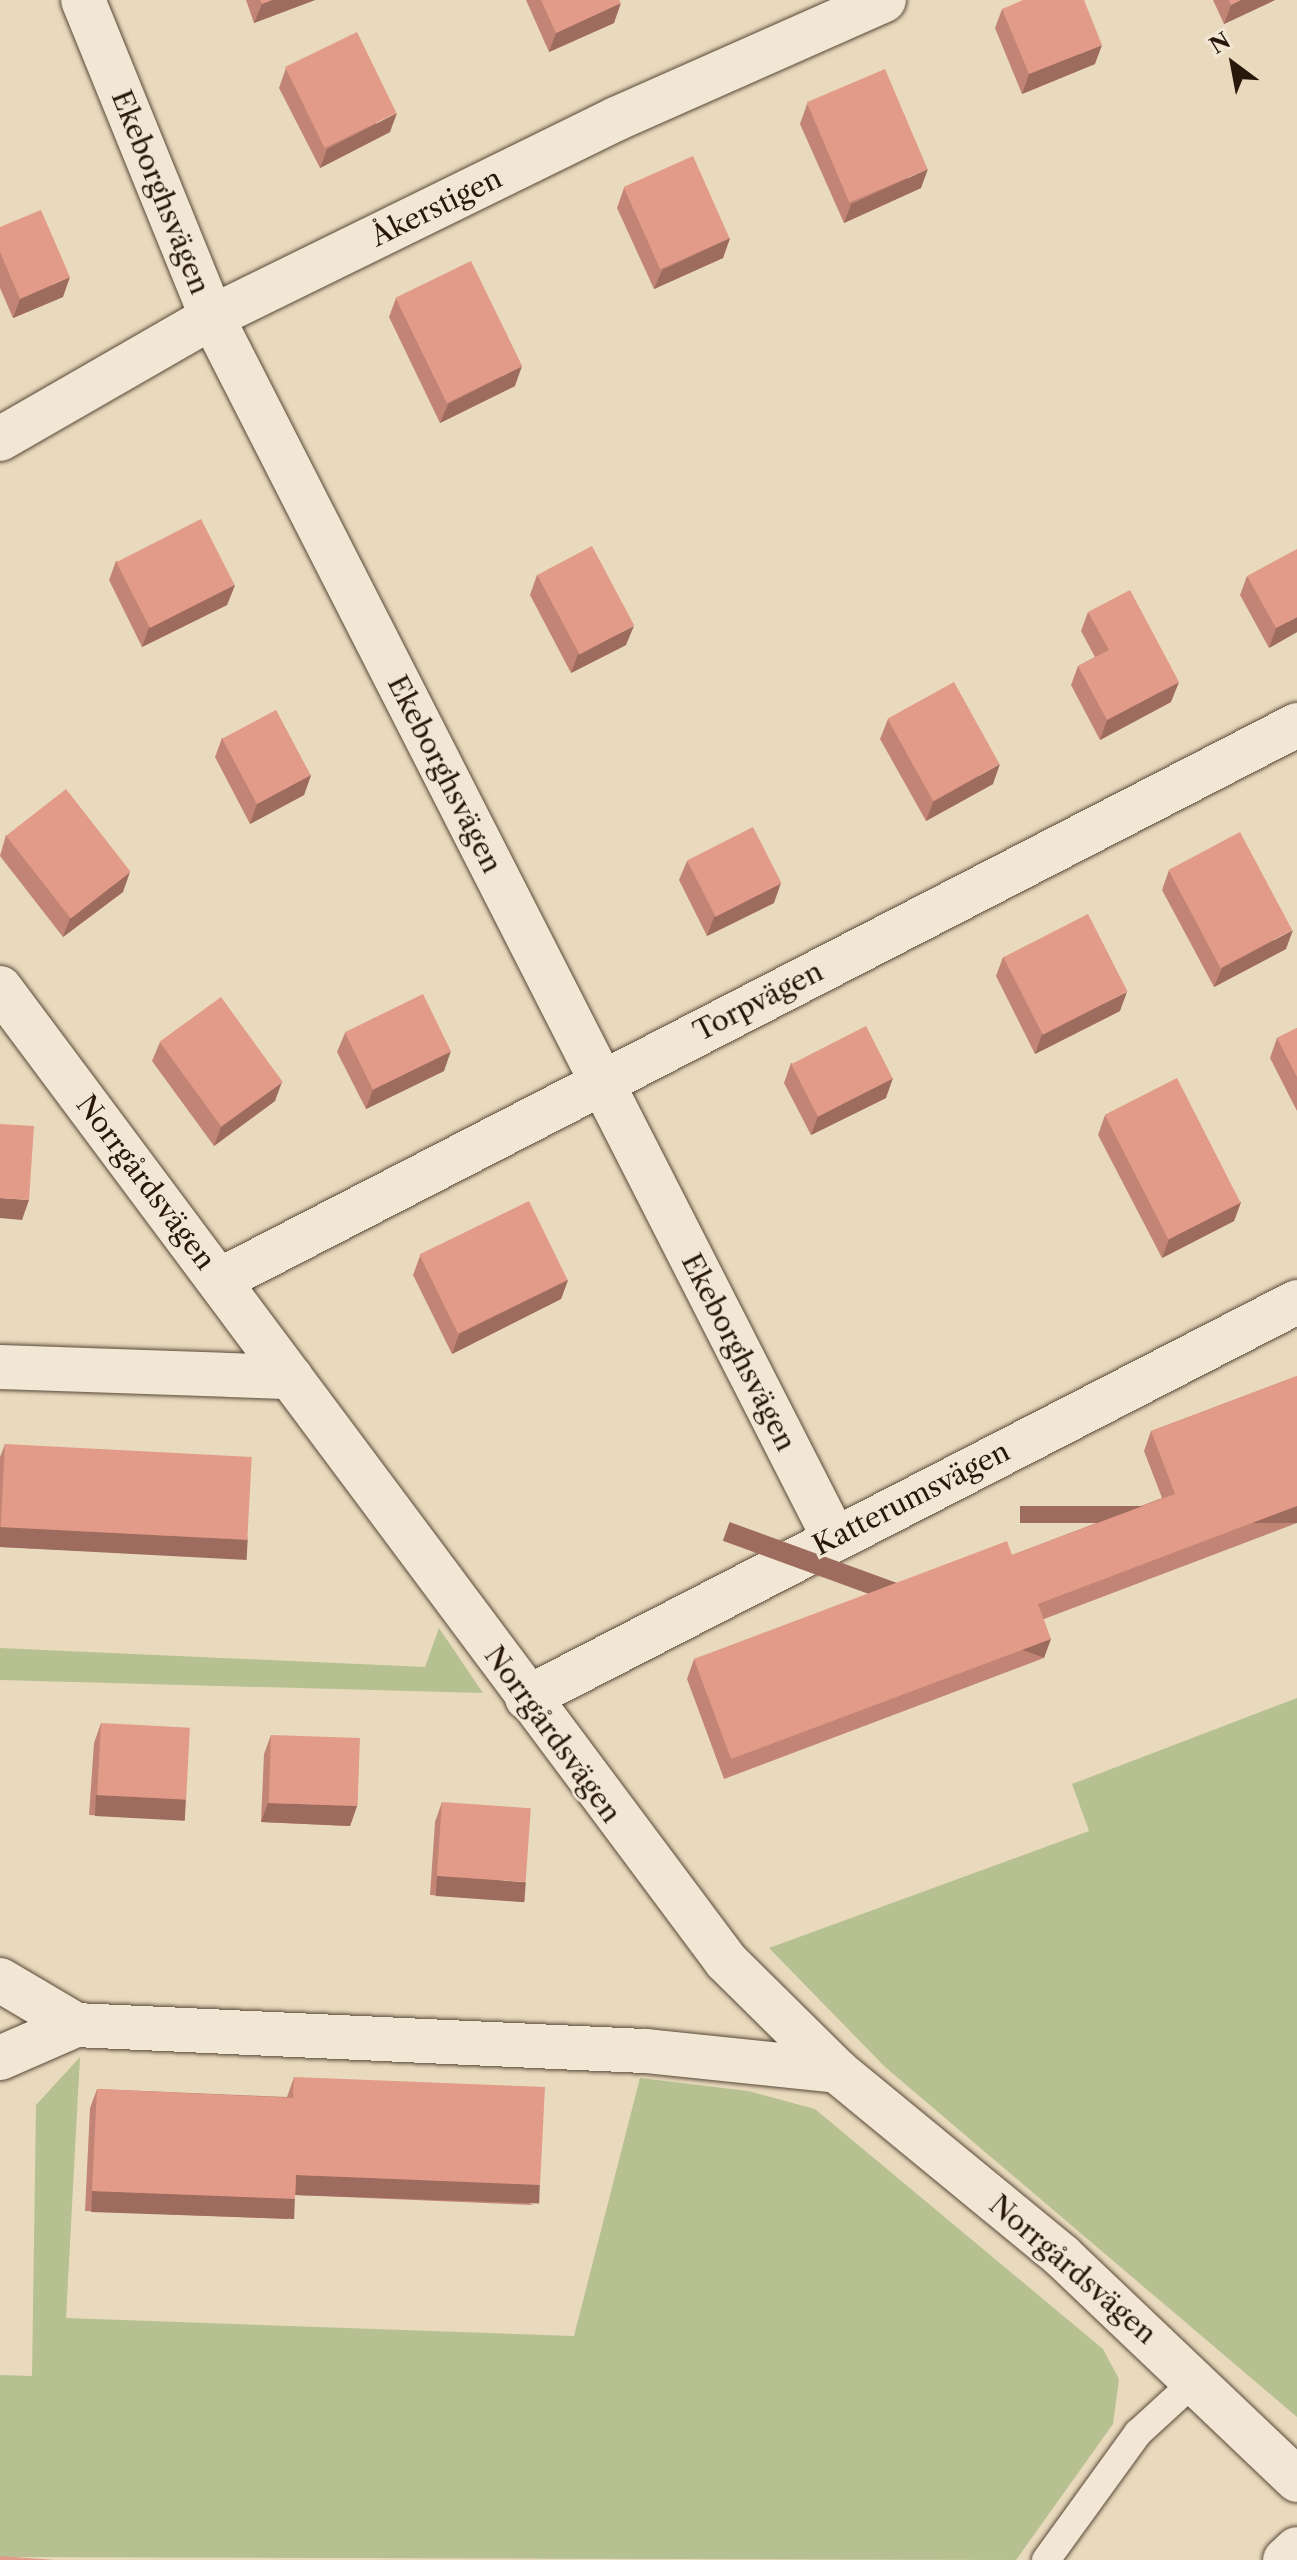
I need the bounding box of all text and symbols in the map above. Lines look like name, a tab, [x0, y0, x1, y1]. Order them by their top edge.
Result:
north arrow	[1193, 24, 1273, 104]
text: N	[1205, 27, 1235, 60]
street label: Ekeborghsvägen	[105, 85, 217, 299]
street label: Åkerstigen	[365, 161, 507, 253]
street label: Ekeborghsvägen	[381, 670, 509, 878]
street label: Torpvägen	[688, 954, 828, 1048]
street label: Norrgårdsvägen	[69, 1088, 223, 1276]
street label: Ekeborghsvägen	[675, 1248, 803, 1456]
street label: Katterumsvägen	[807, 1434, 1015, 1562]
street label: Norrgårdsvägen	[478, 1639, 628, 1829]
street label: Norrgårdsvägen	[983, 2187, 1163, 2351]

